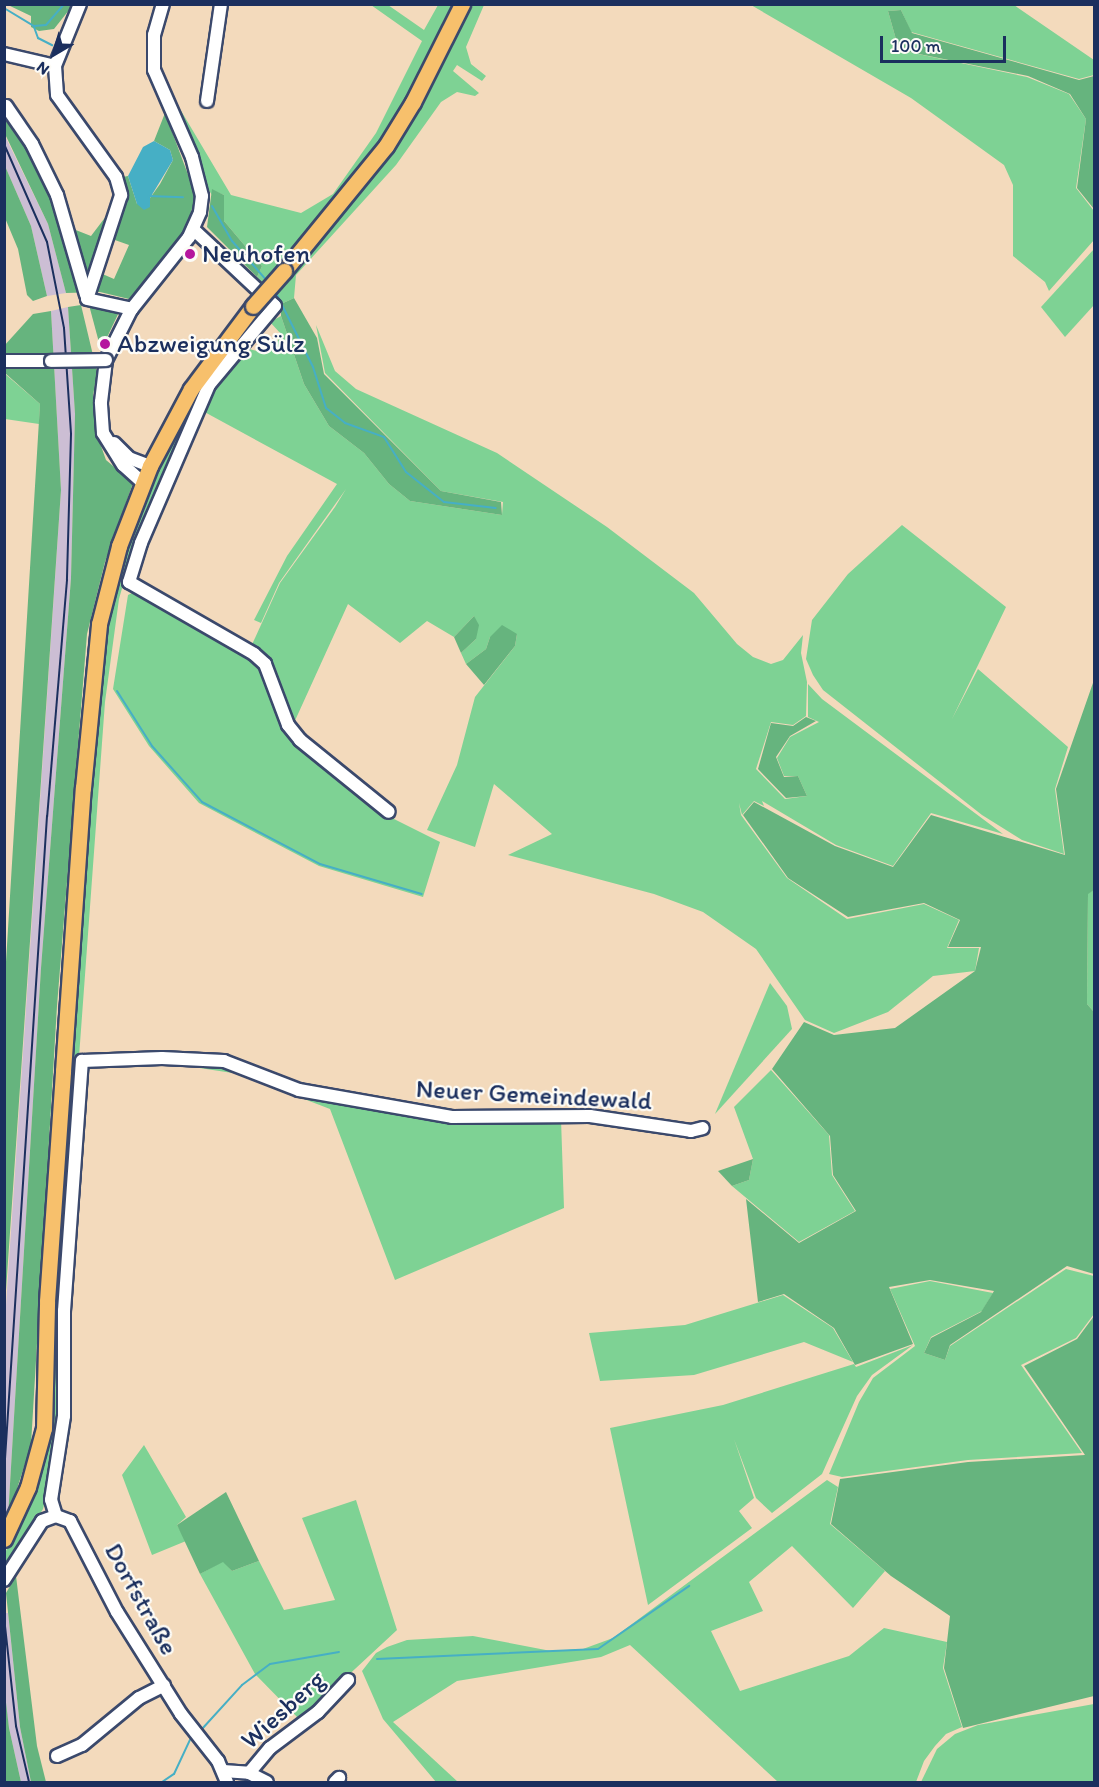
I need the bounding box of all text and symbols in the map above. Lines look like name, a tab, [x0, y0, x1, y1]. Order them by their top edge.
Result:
north arrow	[24, 24, 84, 84]
scale bar	[883, 24, 1009, 62]
text: 100 m	[891, 35, 941, 57]
text: N	[33, 58, 53, 79]
place label: Neuhofen	[202, 238, 310, 270]
marker: Neuhofen	[183, 247, 197, 261]
place label: Abzweigung Sülz	[117, 328, 305, 360]
marker: Abzweigung Sülz	[98, 337, 112, 351]
street label: Neuer Gemeindewald	[415, 1073, 653, 1117]
street label: Dorfstraße	[97, 1538, 185, 1660]
street label: Wiesberg	[234, 1664, 332, 1756]

